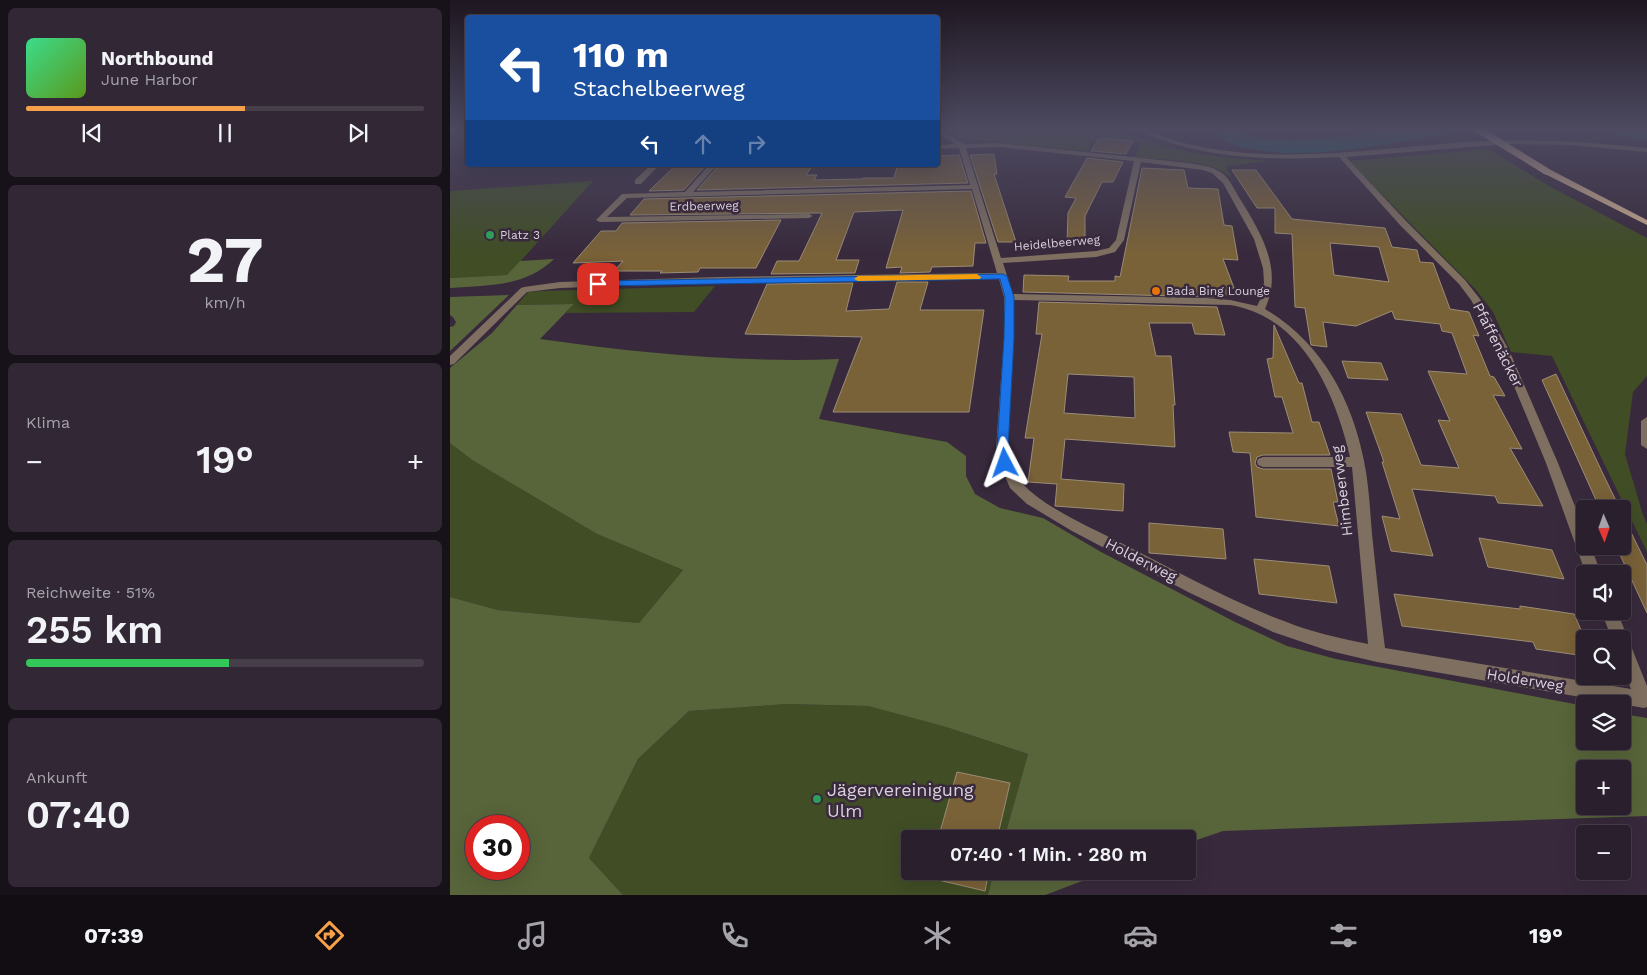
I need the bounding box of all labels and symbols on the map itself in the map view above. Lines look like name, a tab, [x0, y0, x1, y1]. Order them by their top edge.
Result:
street label: Erdbeerweg	[669, 198, 739, 214]
place label: Platz 3	[500, 228, 540, 242]
marker: Platz 3	[484, 229, 496, 241]
street label: Heidelbeerweg	[1013, 232, 1101, 254]
pin	[577, 263, 619, 305]
place label: Bada Bing Lounge	[1166, 284, 1270, 298]
marker: Bada Bing Lounge	[1150, 285, 1162, 297]
street label: Pfaffenäcker	[1469, 300, 1527, 390]
position arrow	[978, 436, 1030, 488]
street label: Himbeerweg	[1328, 445, 1356, 537]
north arrow	[1576, 500, 1631, 555]
street label: Holderweg	[1102, 534, 1180, 586]
street label: Holderweg	[1485, 665, 1565, 695]
place label: Jägervereinigung Ulm	[827, 779, 974, 821]
marker: Jägervereinigung Ulm	[811, 793, 823, 805]
speed limit sign: 30	[465, 815, 530, 880]

